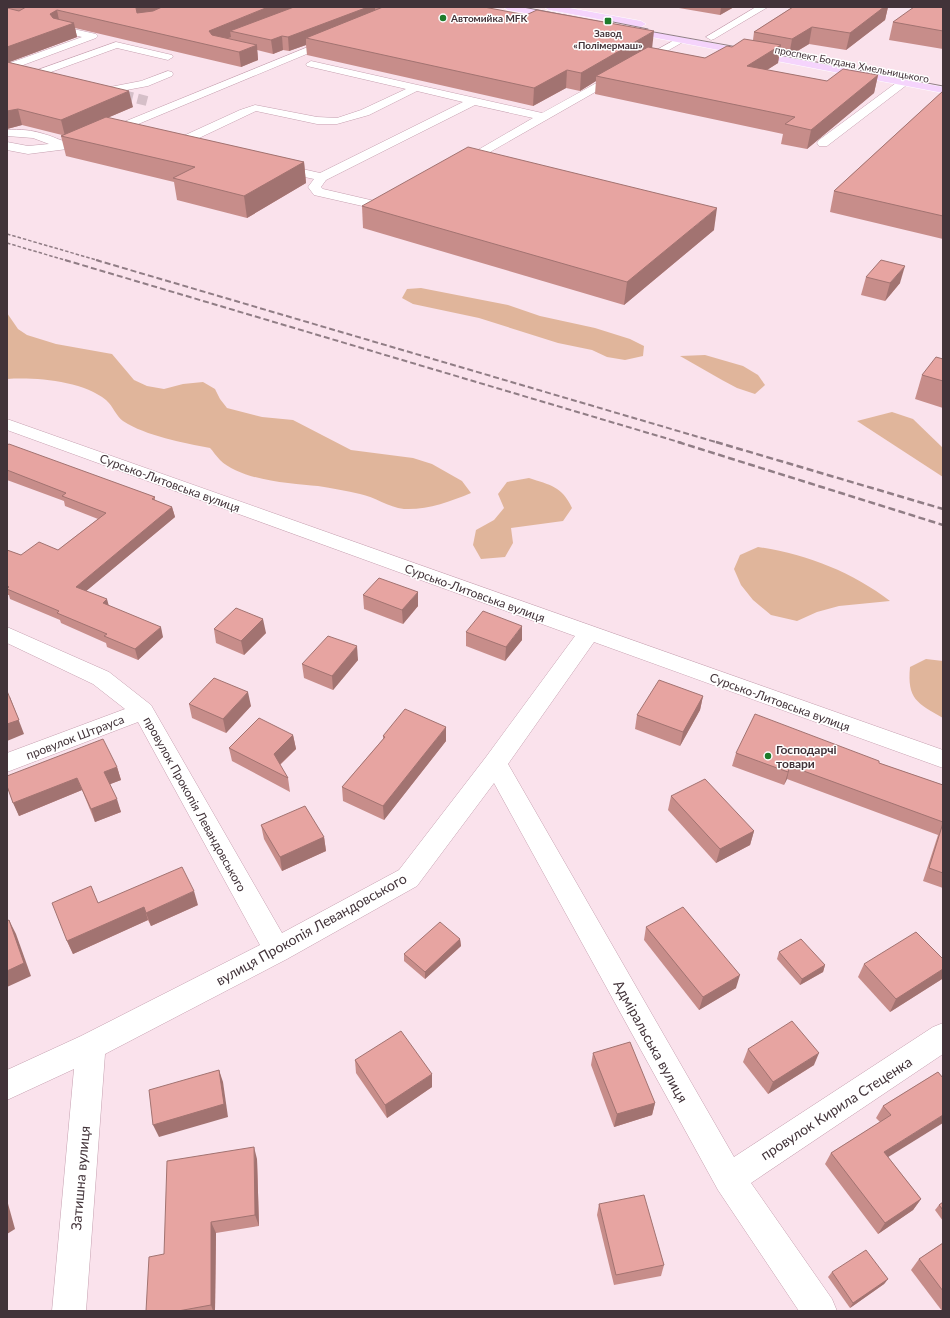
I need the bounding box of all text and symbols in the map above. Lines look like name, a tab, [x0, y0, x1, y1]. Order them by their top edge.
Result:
place label: Автомийка MFK	[450, 12, 527, 24]
marker: Автомийка MFK	[438, 13, 448, 23]
marker: Завод «Полімермаш»	[603, 16, 613, 26]
place label: Завод «Полімермаш»	[573, 27, 643, 51]
street label: проспект Богдана Хмельницького	[774, 43, 930, 85]
street label: Сурсько-Литовська вулиця	[98, 451, 242, 515]
street label: Сурсько-Литовська вулиця	[403, 561, 547, 625]
street label: Сурсько-Литовська вулиця	[708, 670, 852, 734]
street label: провулок Штрауса	[24, 711, 126, 763]
street label: провулок Прокопія Левандовського	[140, 714, 250, 894]
place label: Господарчі товари	[776, 742, 837, 771]
marker: Господарчі товари	[763, 751, 773, 761]
street label: вулиця Прокопія Левандовського	[213, 869, 409, 989]
street label: Адміральська вулиця	[610, 977, 692, 1105]
street label: провулок Кирила Стеценка	[757, 1053, 915, 1163]
street label: Затишна вулиця	[67, 1125, 93, 1231]

